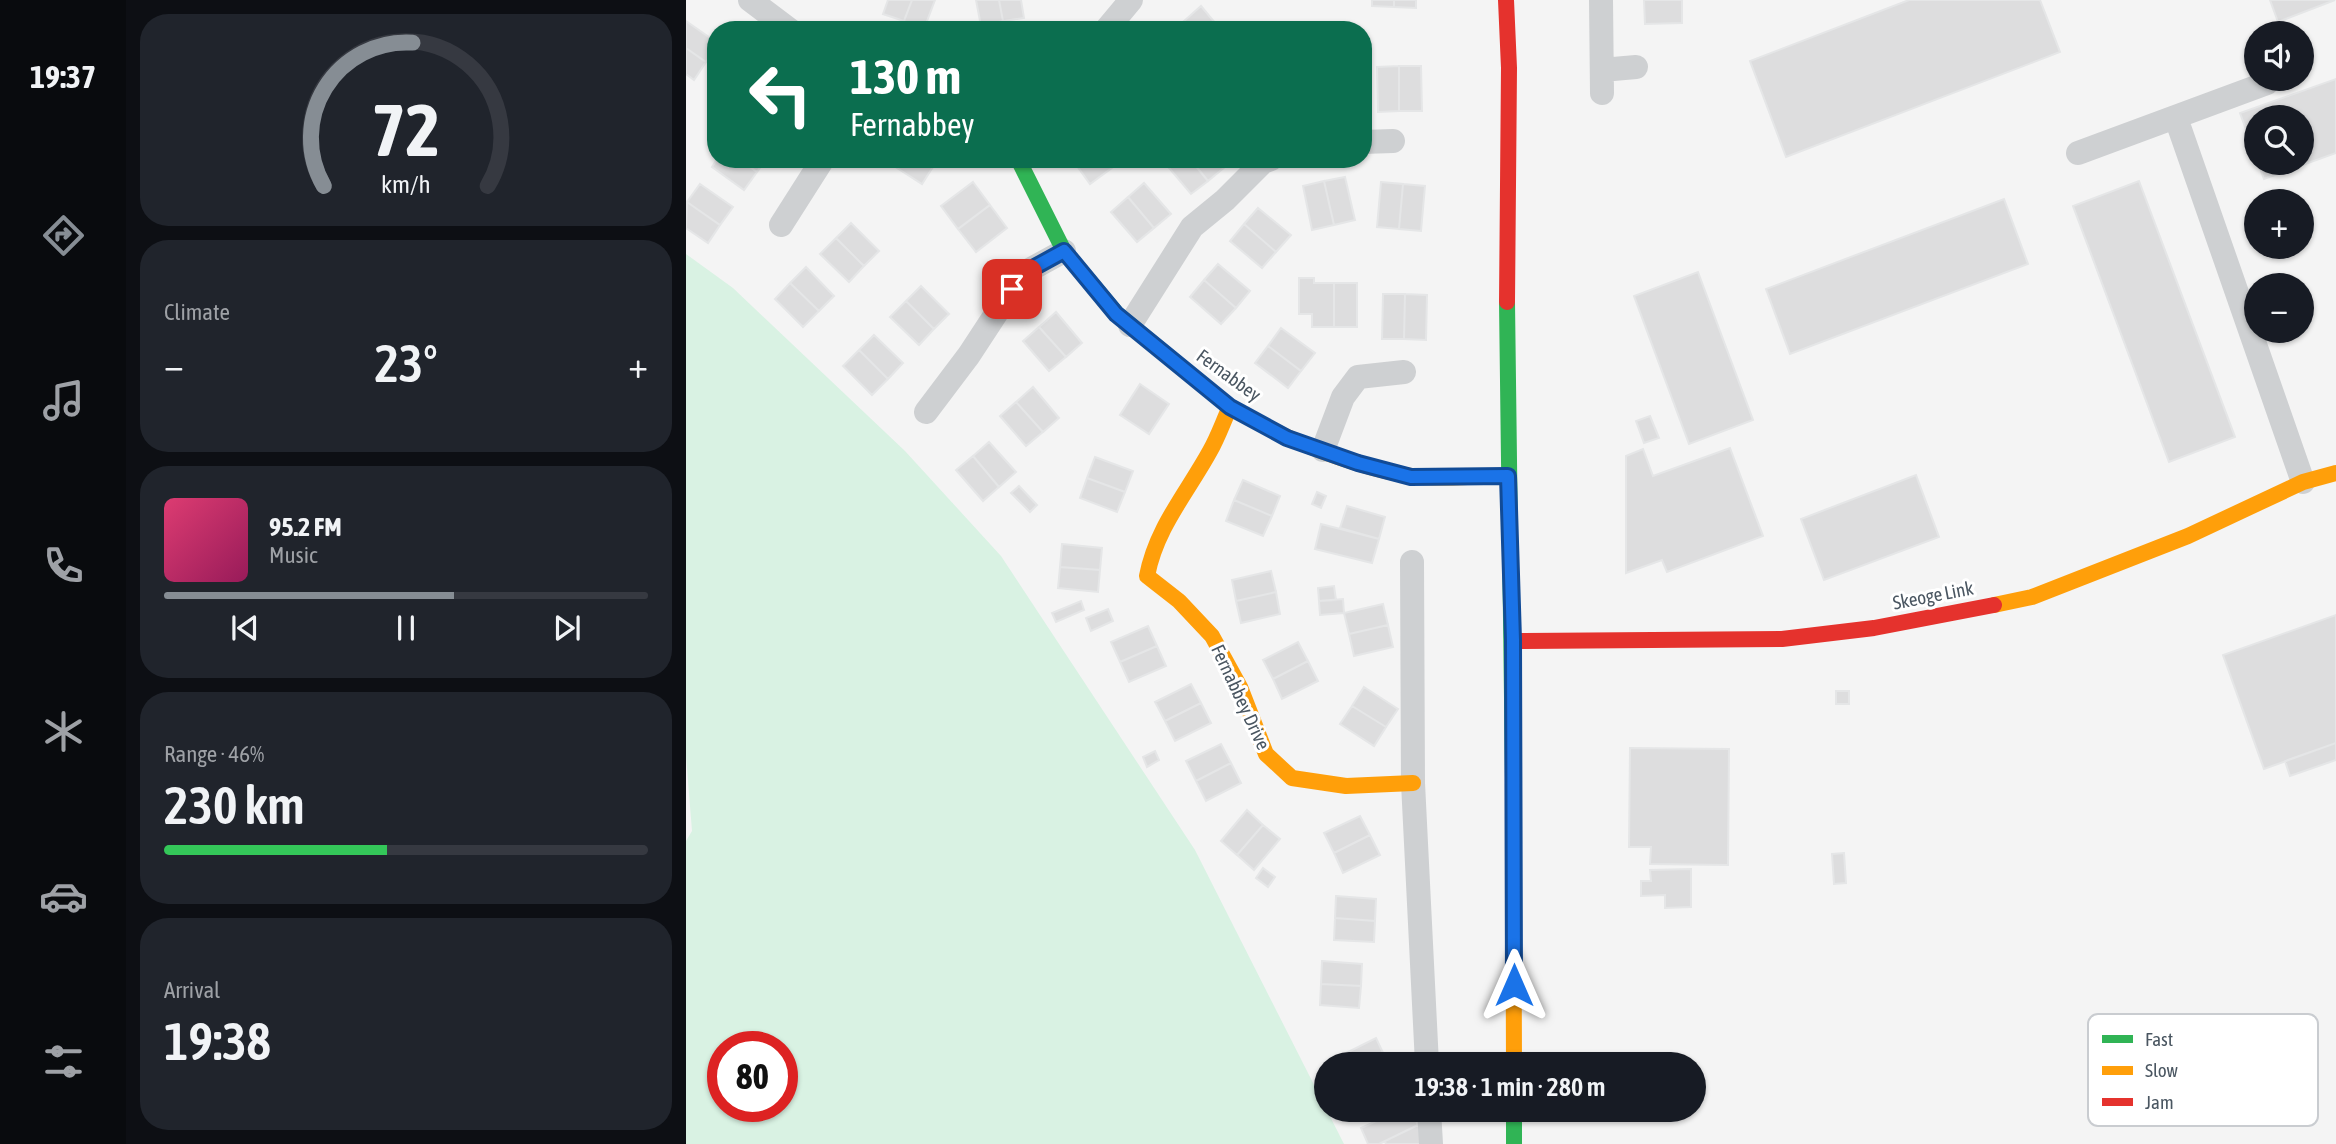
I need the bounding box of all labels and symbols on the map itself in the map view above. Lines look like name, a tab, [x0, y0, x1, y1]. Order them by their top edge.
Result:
pin	[982, 259, 1042, 319]
street label: Fernabbey	[1193, 344, 1265, 406]
street label: Skeoge Link	[1891, 576, 1976, 614]
street label: Fernabbey Drive	[1207, 641, 1275, 753]
position arrow	[1477, 948, 1551, 1022]
legend	[2088, 1014, 2318, 1126]
text: Fast	[2145, 1028, 2173, 1050]
speed limit sign: 80	[707, 1031, 798, 1122]
text: Slow	[2145, 1059, 2179, 1081]
text: Jam	[2145, 1091, 2174, 1113]

